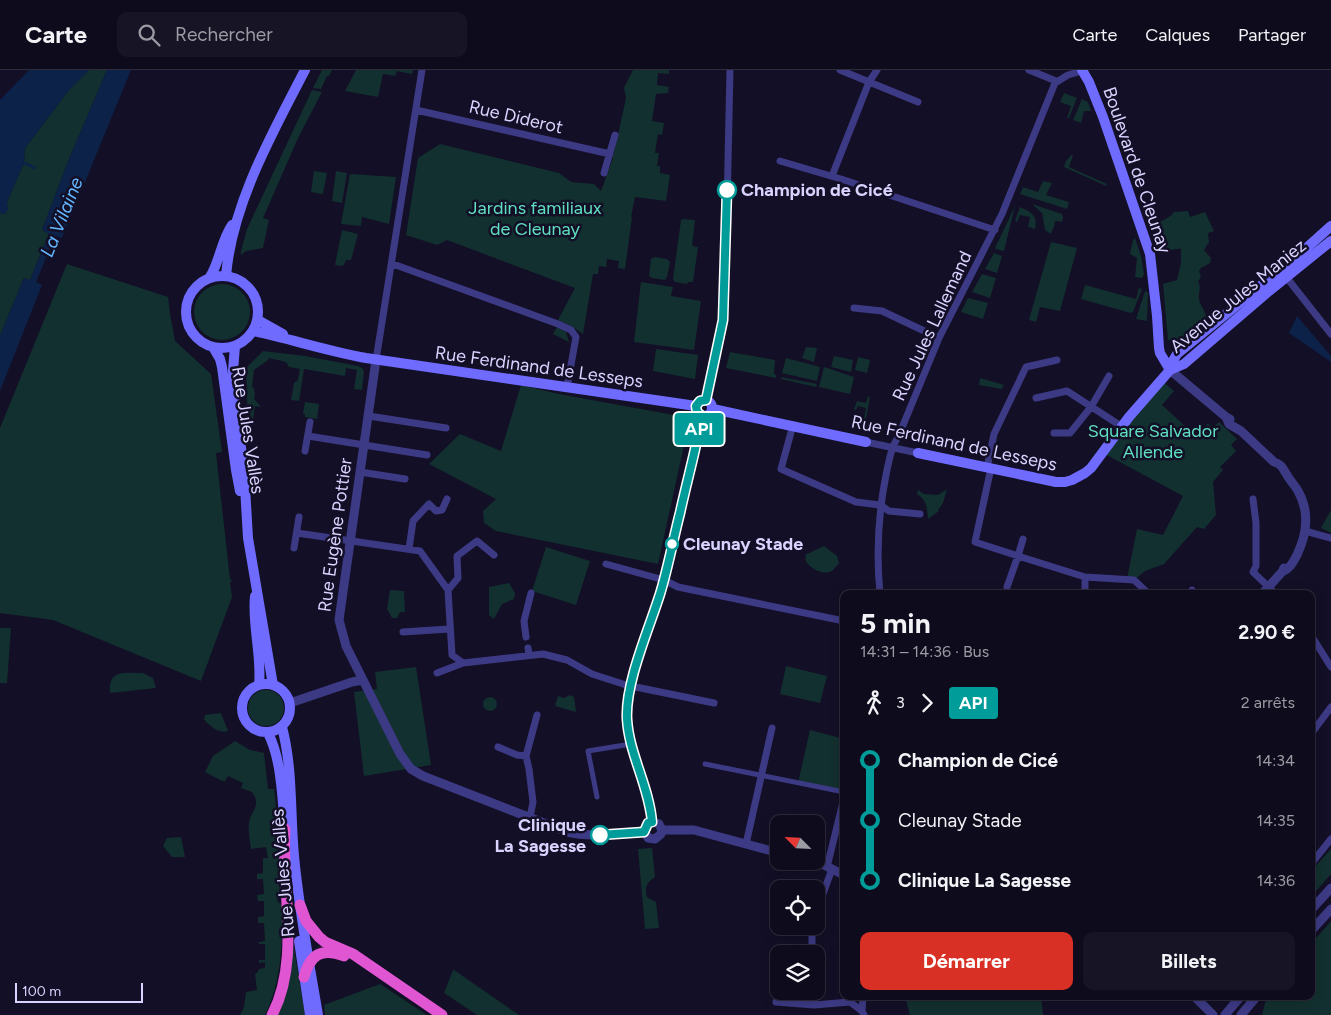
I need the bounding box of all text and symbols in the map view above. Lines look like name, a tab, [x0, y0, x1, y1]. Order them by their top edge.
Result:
search box	[117, 12, 467, 57]
text: Carte	[25, 20, 87, 49]
icon: search	[135, 21, 163, 49]
text: Rechercher	[175, 23, 273, 46]
text: Carte	[1072, 24, 1117, 46]
text: Calques	[1145, 24, 1210, 46]
text: Partager	[1238, 24, 1306, 46]
street label: Boulevard de Cleunay	[1098, 84, 1176, 257]
street label: Rue Diderot	[467, 96, 565, 139]
water label: La Vilaine	[35, 173, 88, 260]
place label: Champion de Cicé	[741, 179, 893, 201]
marker: Champion de Cicé	[717, 180, 737, 200]
park label: Jardins familiaux de Cleunay	[468, 197, 602, 240]
street label: Avenue Jules Maniez	[1166, 234, 1311, 358]
street label: Rue Jules Lallemand	[888, 248, 976, 404]
street label: Rue Ferdinand de Lesseps	[434, 342, 644, 392]
street label: Rue Jules Vallès	[227, 365, 269, 495]
street label: Rue Ferdinand de Lesseps	[849, 410, 1059, 476]
line badge: API	[670, 413, 728, 445]
text: API	[685, 418, 713, 440]
park label: Square Salvador Allende	[1088, 420, 1218, 463]
street label: Rue Eugène Pottier	[313, 457, 357, 613]
place label: Cleunay Stade	[683, 533, 803, 555]
marker: Cleunay Stade	[665, 537, 679, 551]
text: 5 min	[860, 606, 931, 640]
text: 2.90 €	[1238, 621, 1295, 644]
text: 14:31 – 14:36 · Bus	[860, 642, 989, 661]
icon: walk	[860, 689, 888, 717]
icon: forward	[913, 689, 941, 717]
text: API	[959, 692, 988, 714]
text: 3	[896, 693, 905, 712]
text: 2 arrêts	[1241, 693, 1295, 712]
text: Champion de Cicé	[898, 749, 1058, 772]
text: 14:34	[1256, 751, 1295, 770]
street label: Rue Jules Vallès	[266, 808, 300, 938]
text: Cleunay Stade	[898, 809, 1022, 832]
text: 14:35	[1257, 811, 1295, 830]
place label: Clinique La Sagesse	[494, 814, 586, 857]
north arrow	[770, 815, 825, 870]
map controls	[770, 815, 825, 1000]
marker: Clinique La Sagesse	[590, 825, 610, 845]
text: Clinique La Sagesse	[898, 869, 1071, 892]
text: 14:36	[1257, 871, 1295, 890]
button: locate	[770, 880, 825, 935]
button: Démarrer	[860, 932, 1073, 990]
button: Billets	[1083, 932, 1295, 990]
button: layers	[770, 945, 825, 1000]
scale bar	[15, 980, 142, 1003]
text: 100 m	[22, 983, 61, 1000]

